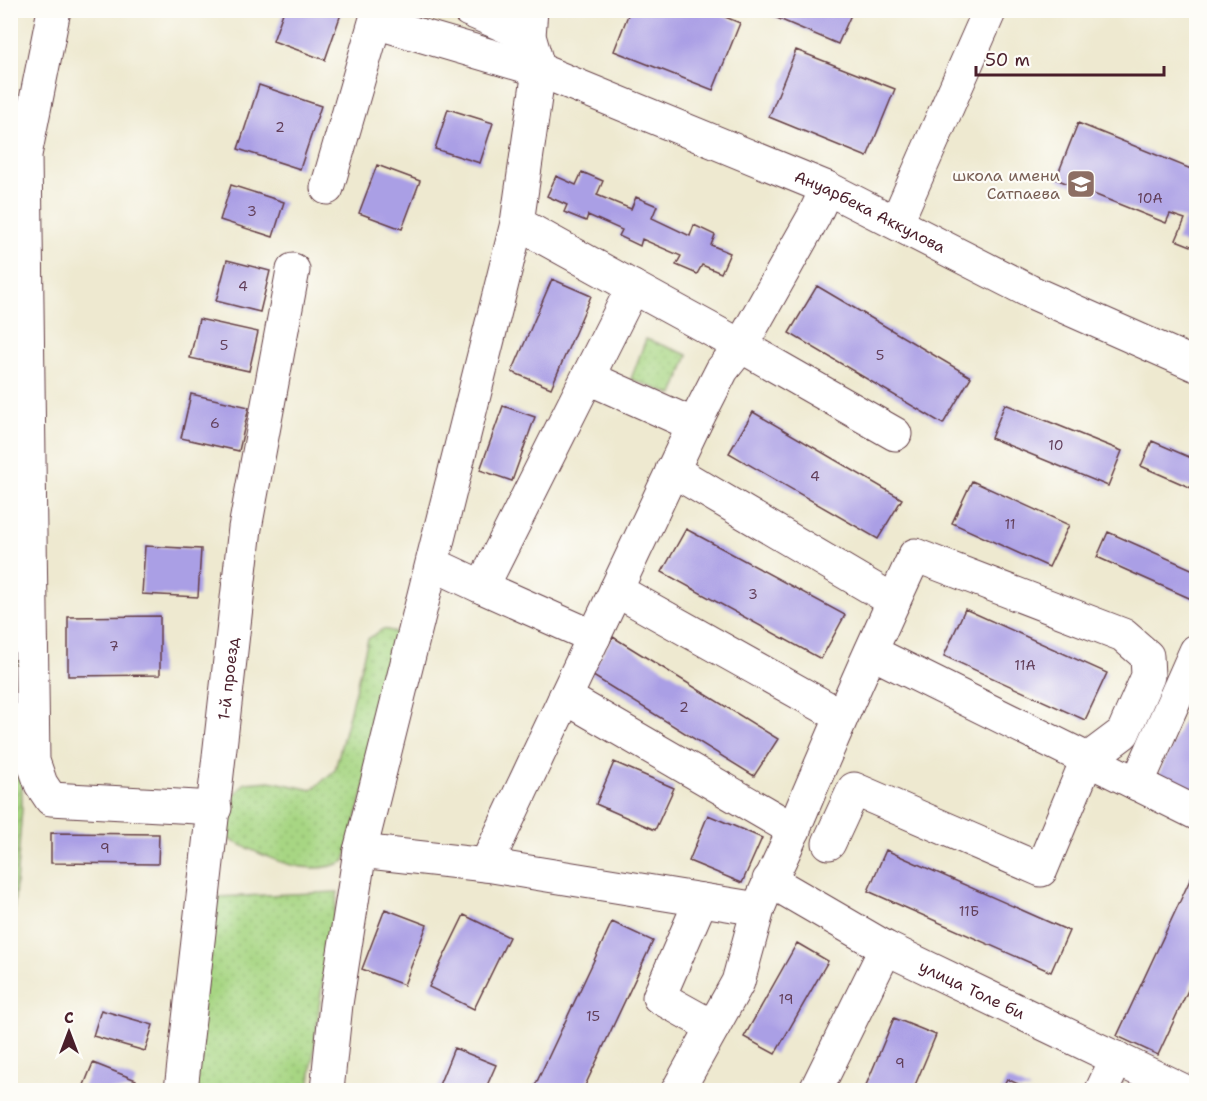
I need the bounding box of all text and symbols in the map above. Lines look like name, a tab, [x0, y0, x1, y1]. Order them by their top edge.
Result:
scale bar	[976, 39, 1164, 77]
text: 50 m	[985, 48, 1030, 72]
house number: 2	[275, 118, 285, 136]
street label: Ануарбека Аккулова	[792, 165, 950, 257]
place label: школа имени Сатпаева	[952, 165, 1060, 204]
school or university icon: школа имени Сатпаева	[1065, 168, 1097, 200]
house number: 10А	[1137, 189, 1163, 207]
house number: 3	[247, 202, 257, 220]
house number: 4	[238, 277, 248, 295]
house number: 5	[220, 336, 228, 354]
house number: 5	[876, 346, 884, 364]
house number: 6	[210, 414, 220, 432]
house number: 10	[1048, 436, 1064, 454]
house number: 4	[810, 467, 820, 485]
house number: 11	[1004, 515, 1016, 533]
house number: 3	[748, 585, 758, 603]
street label: 1-й проезд	[213, 636, 243, 721]
house number: 7	[109, 637, 119, 655]
house number: 11А	[1014, 656, 1036, 674]
house number: 2	[679, 698, 689, 716]
house number: 9	[100, 839, 110, 857]
house number: 11Б	[959, 902, 979, 920]
street label: улица Толе би	[916, 955, 1029, 1024]
house number: 19	[778, 990, 794, 1008]
north arrow	[39, 1002, 99, 1062]
text: С	[64, 1007, 74, 1028]
house number: 15	[586, 1007, 600, 1025]
house number: 9	[895, 1054, 905, 1072]

